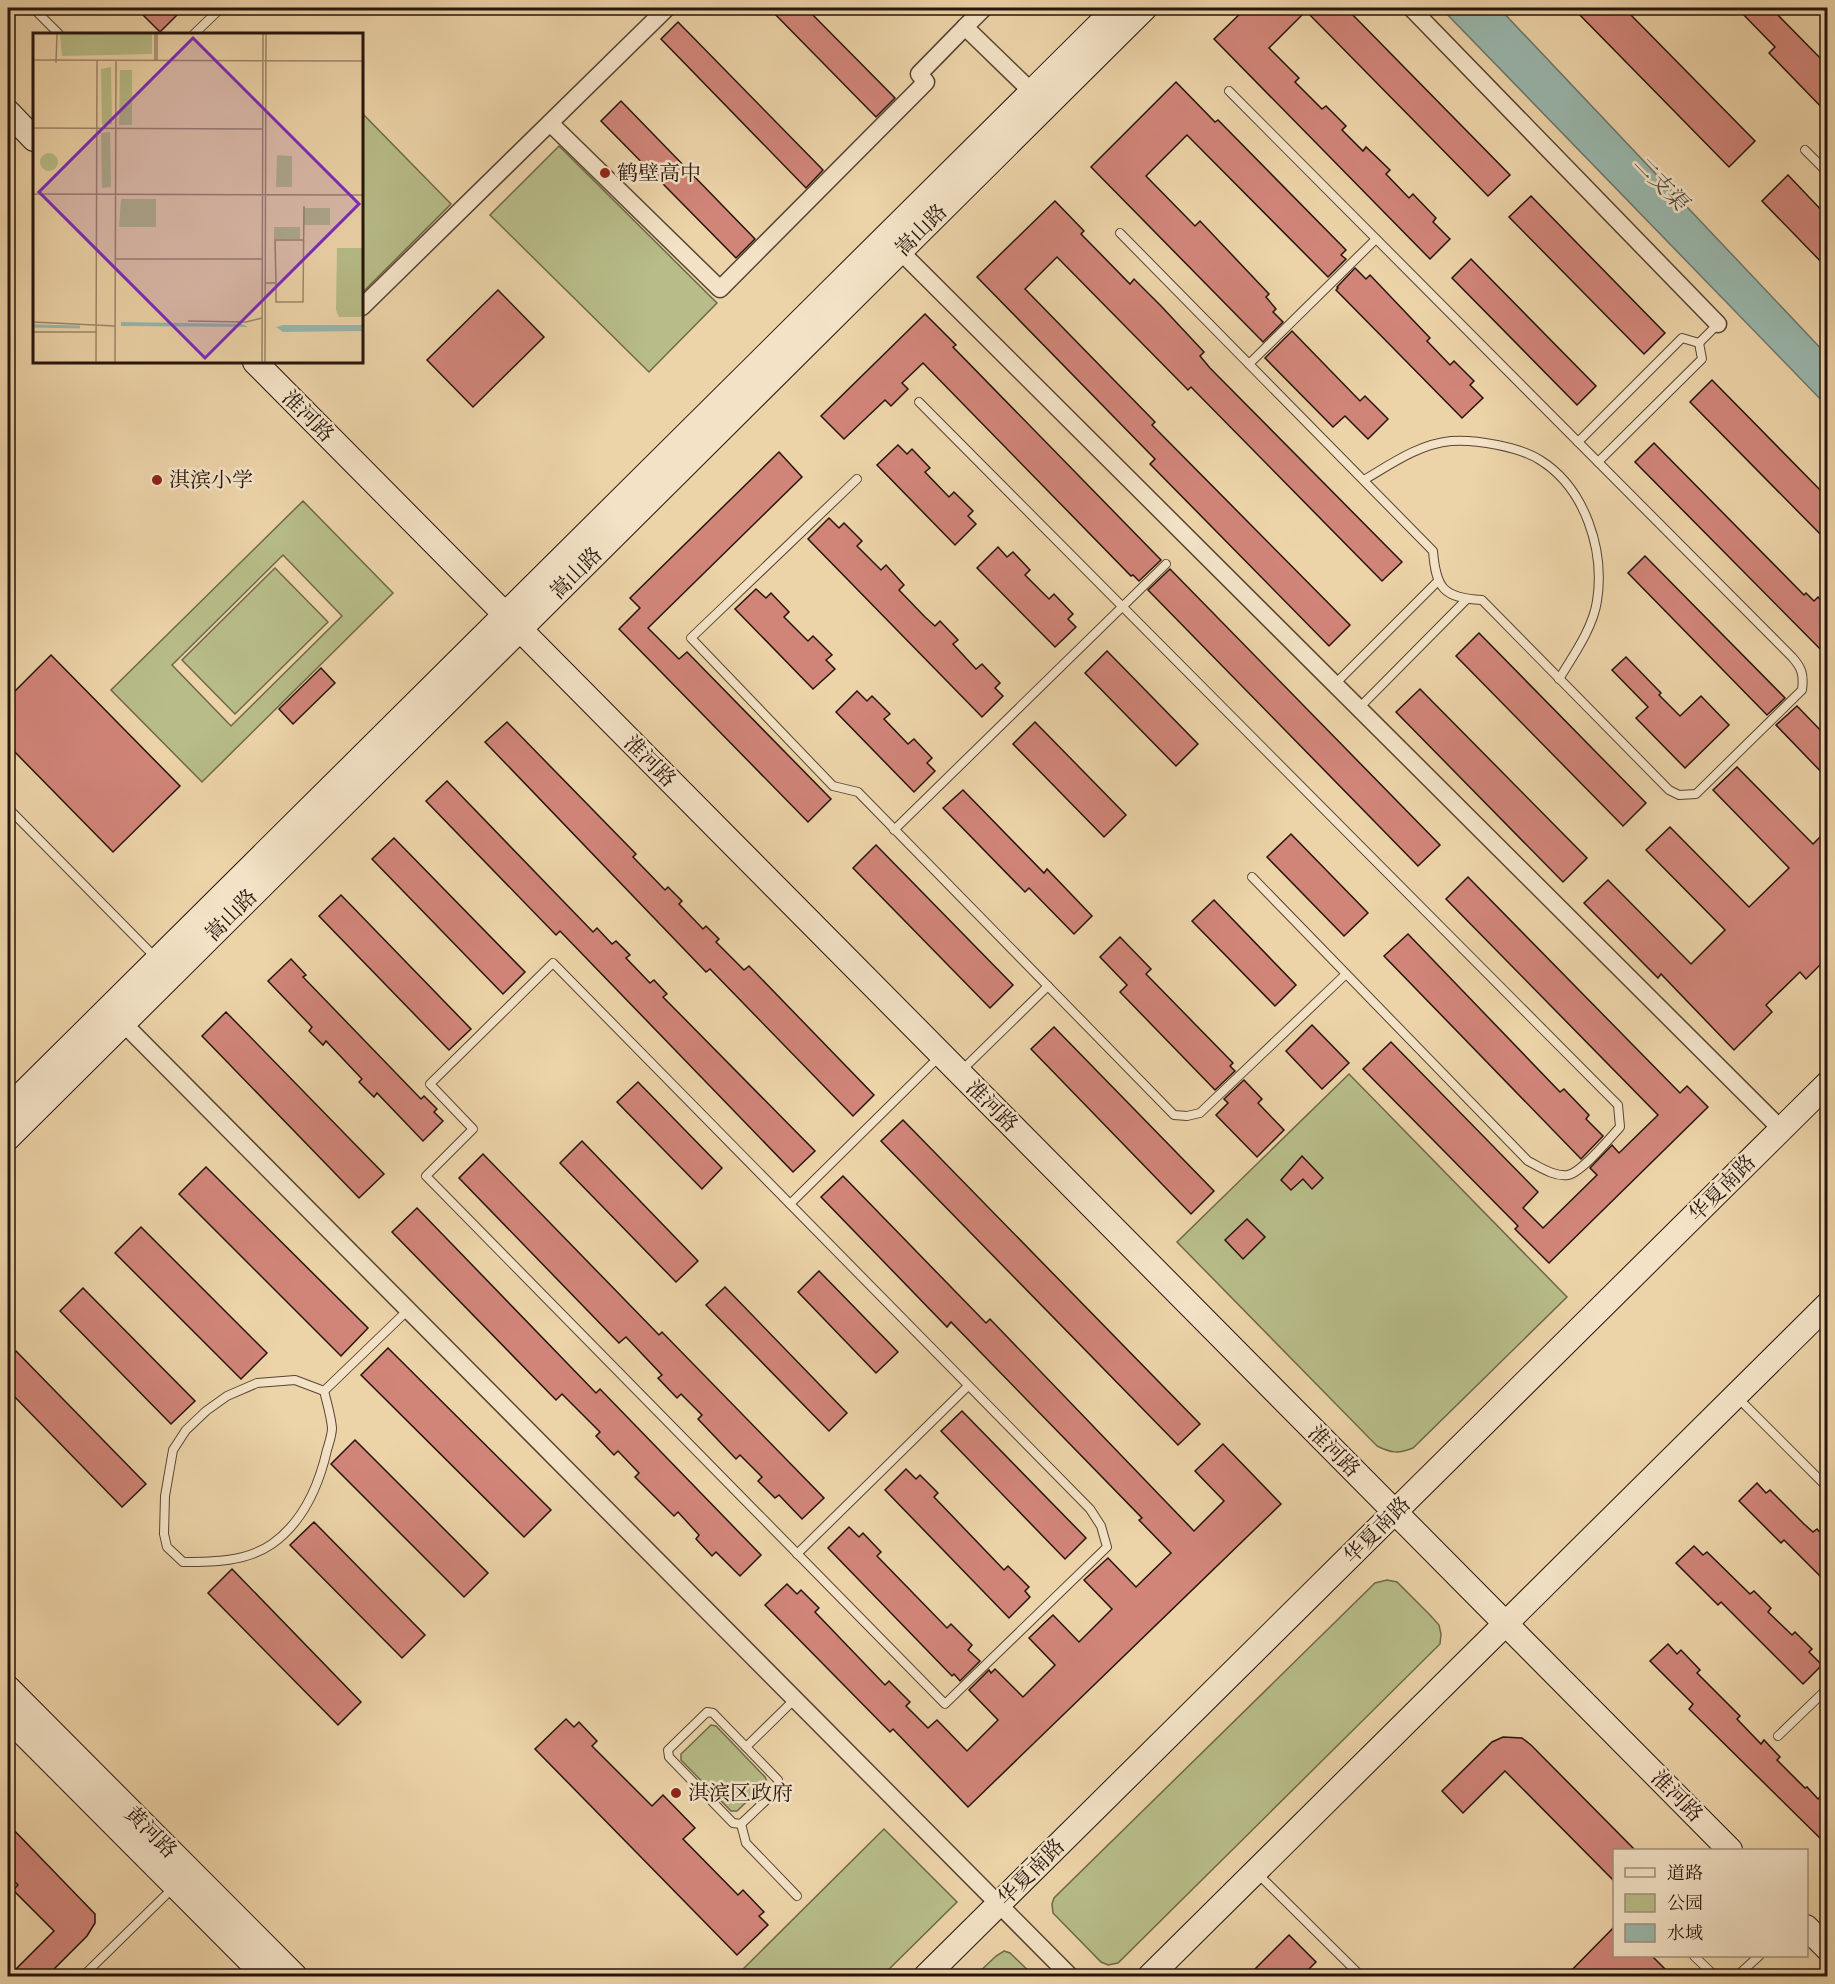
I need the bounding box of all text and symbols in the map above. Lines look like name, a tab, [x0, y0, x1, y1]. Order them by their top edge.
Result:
inset map	[33, 33, 363, 363]
water label: 二支渠	[1629, 151, 1694, 217]
place label: 鹤壁高中	[617, 162, 701, 185]
marker: 鹤壁高中	[598, 166, 612, 180]
street label: 嵩山路	[891, 200, 952, 261]
street label: 淮河路	[277, 386, 338, 447]
place label: 淇滨小学	[169, 469, 253, 492]
marker: 淇滨小学	[150, 473, 164, 487]
street label: 嵩山路	[546, 543, 607, 604]
street label: 淮河路	[619, 731, 680, 792]
street label: 嵩山路	[201, 885, 262, 946]
street label: 淮河路	[961, 1076, 1022, 1137]
street label: 华夏南路	[1685, 1151, 1760, 1226]
street label: 淮河路	[1303, 1421, 1364, 1482]
street label: 华夏南路	[1340, 1493, 1415, 1568]
street label: 淮河路	[1646, 1766, 1707, 1827]
place label: 淇滨区政府	[688, 1782, 793, 1805]
marker: 淇滨区政府	[669, 1786, 683, 1800]
street label: 黄河路	[120, 1802, 181, 1863]
street label: 华夏南路	[994, 1835, 1069, 1910]
legend	[1613, 1849, 1808, 1957]
text: 道路	[1667, 1863, 1703, 1883]
text: 公园	[1667, 1894, 1703, 1913]
text: 水域	[1667, 1923, 1703, 1943]

